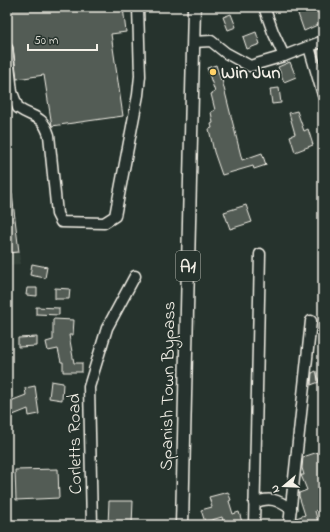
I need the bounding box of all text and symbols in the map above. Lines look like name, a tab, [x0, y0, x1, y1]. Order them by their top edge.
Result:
scale bar	[28, 26, 97, 52]
text: 50 m	[34, 32, 58, 50]
place label: Win Jun	[221, 61, 280, 87]
marker: Win Jun	[208, 67, 218, 77]
road number: A1	[176, 251, 200, 281]
street label: Spanish Town Bypass	[155, 301, 183, 471]
street label: Corletts Road	[62, 393, 90, 495]
north arrow	[264, 466, 304, 506]
text: N	[267, 483, 284, 495]

